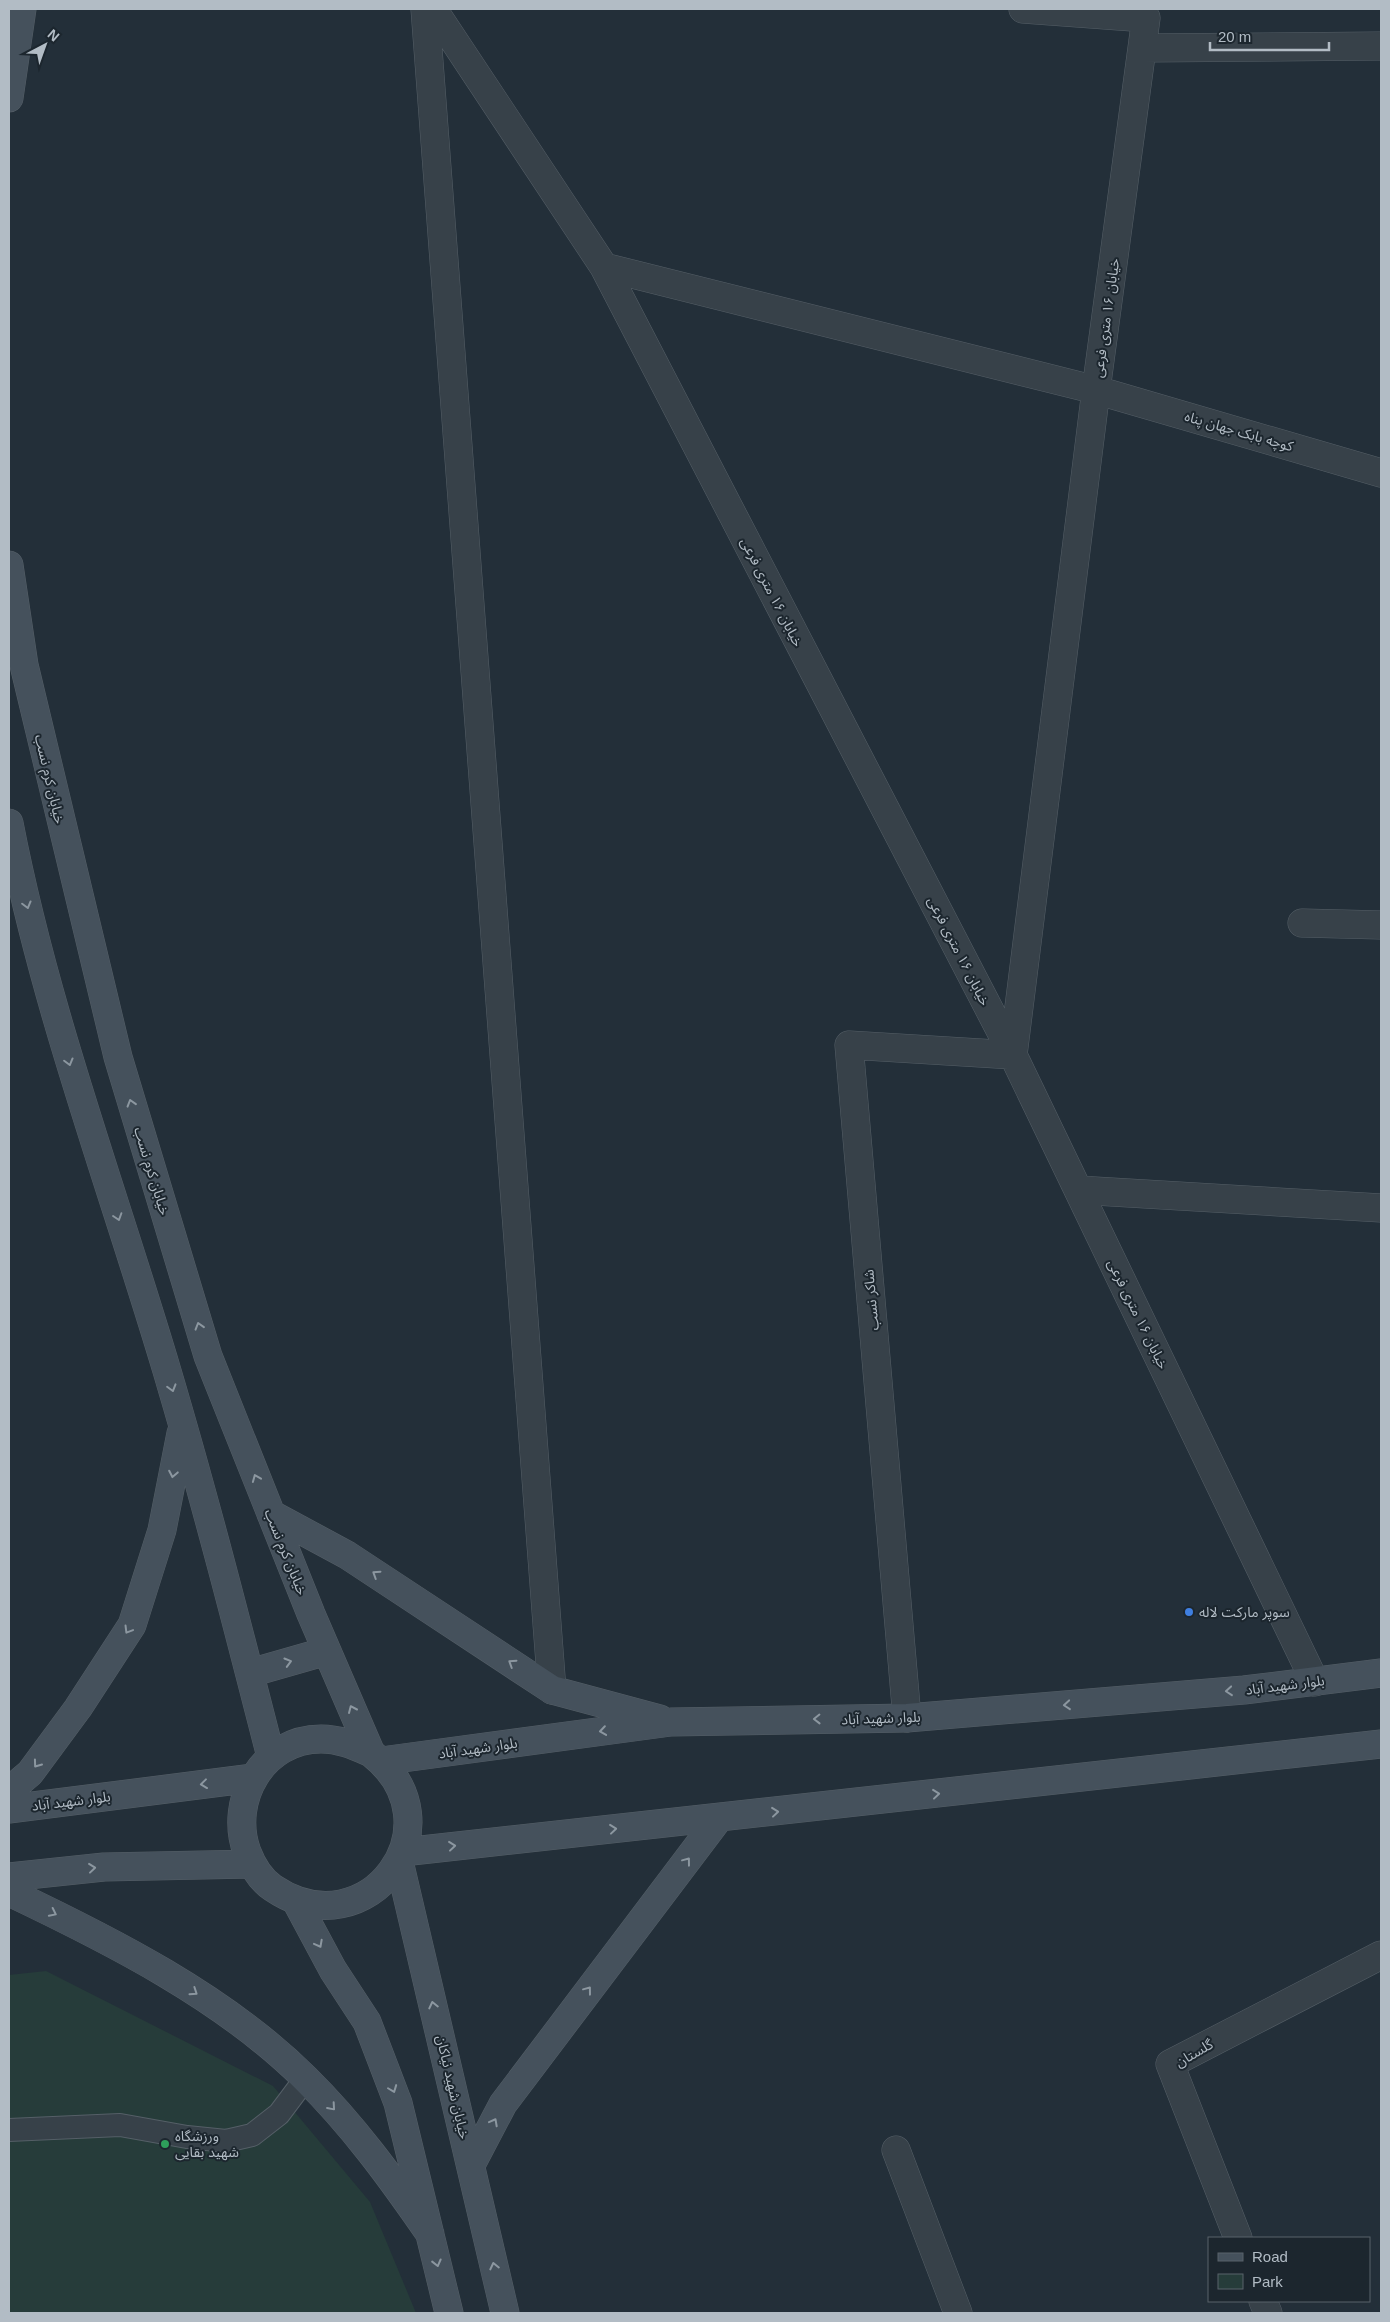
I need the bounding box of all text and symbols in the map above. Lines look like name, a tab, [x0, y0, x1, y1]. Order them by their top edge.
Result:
north arrow	[20, 20, 70, 70]
scale bar	[1210, 20, 1329, 52]
text: N	[44, 26, 63, 45]
text: 20 m	[1218, 28, 1251, 45]
street label: خیابان ۱۶ متری فرعی	[1090, 257, 1123, 379]
street label: کوچه بابک جهان پناه	[1182, 408, 1295, 456]
street label: خیابان ۱۶ متری فرعی	[737, 535, 806, 650]
street label: خیابان کرم نسب	[29, 733, 68, 826]
street label: خیابان ۱۶ متری فرعی	[924, 894, 993, 1009]
one-way arrow	[21, 900, 32, 909]
one-way arrow	[64, 1057, 74, 1065]
one-way arrow	[127, 1100, 137, 1108]
street label: خیابان کرم نسب	[128, 1125, 173, 1218]
one-way arrow	[112, 1212, 122, 1220]
street label: خیابان ۱۶ متری فرعی	[1104, 1256, 1172, 1372]
street label: شاکر نسب	[860, 1269, 883, 1331]
one-way arrow	[194, 1322, 204, 1330]
one-way arrow	[166, 1384, 176, 1392]
one-way arrow	[168, 1470, 179, 1479]
one-way arrow	[252, 1474, 262, 1482]
street label: خیابان کرم نسب	[259, 1507, 311, 1598]
one-way arrow	[373, 1571, 382, 1580]
place label: سوپر مارکت لاله	[1199, 1604, 1290, 1622]
marker: سوپر مارکت لاله	[1183, 1606, 1195, 1618]
one-way arrow	[125, 1624, 135, 1633]
one-way arrow	[284, 1657, 292, 1667]
one-way arrow	[509, 1660, 518, 1670]
street label: بلوار شهید آباد	[1245, 1672, 1326, 1699]
one-way arrow	[1224, 1686, 1232, 1697]
one-way arrow	[1062, 1699, 1070, 1710]
one-way arrow	[347, 1705, 358, 1714]
street label: بلوار شهید آباد	[841, 1709, 921, 1728]
one-way arrow	[813, 1714, 821, 1725]
one-way arrow	[598, 1726, 607, 1736]
street label: بلوار شهید آباد	[438, 1735, 519, 1762]
one-way arrow	[34, 1758, 42, 1767]
one-way arrow	[200, 1778, 208, 1789]
street label: بلوار شهید آباد	[31, 1788, 112, 1815]
one-way arrow	[933, 1789, 941, 1800]
one-way arrow	[771, 1807, 779, 1818]
one-way arrow	[610, 1824, 618, 1835]
one-way arrow	[448, 1841, 456, 1852]
one-way arrow	[681, 1857, 690, 1867]
one-way arrow	[88, 1863, 96, 1874]
one-way arrow	[48, 1907, 57, 1917]
one-way arrow	[313, 1939, 323, 1948]
one-way arrow	[189, 1986, 198, 1995]
one-way arrow	[583, 1987, 591, 1996]
one-way arrow	[428, 2001, 439, 2010]
street label: خیابان شهید نیاکان	[432, 2034, 473, 2141]
street label: گلستان	[1172, 2036, 1216, 2071]
one-way arrow	[387, 2084, 397, 2092]
one-way arrow	[326, 2102, 335, 2111]
one-way arrow	[487, 2118, 497, 2127]
place label: ورزشگاه شهید بقایی	[175, 2128, 239, 2161]
marker: ورزشگاه شهید بقایی	[159, 2138, 171, 2150]
legend	[1208, 2237, 1370, 2302]
text: Road	[1252, 2248, 1288, 2265]
one-way arrow	[431, 2258, 442, 2267]
one-way arrow	[489, 2261, 500, 2270]
text: Park	[1252, 2273, 1283, 2290]

